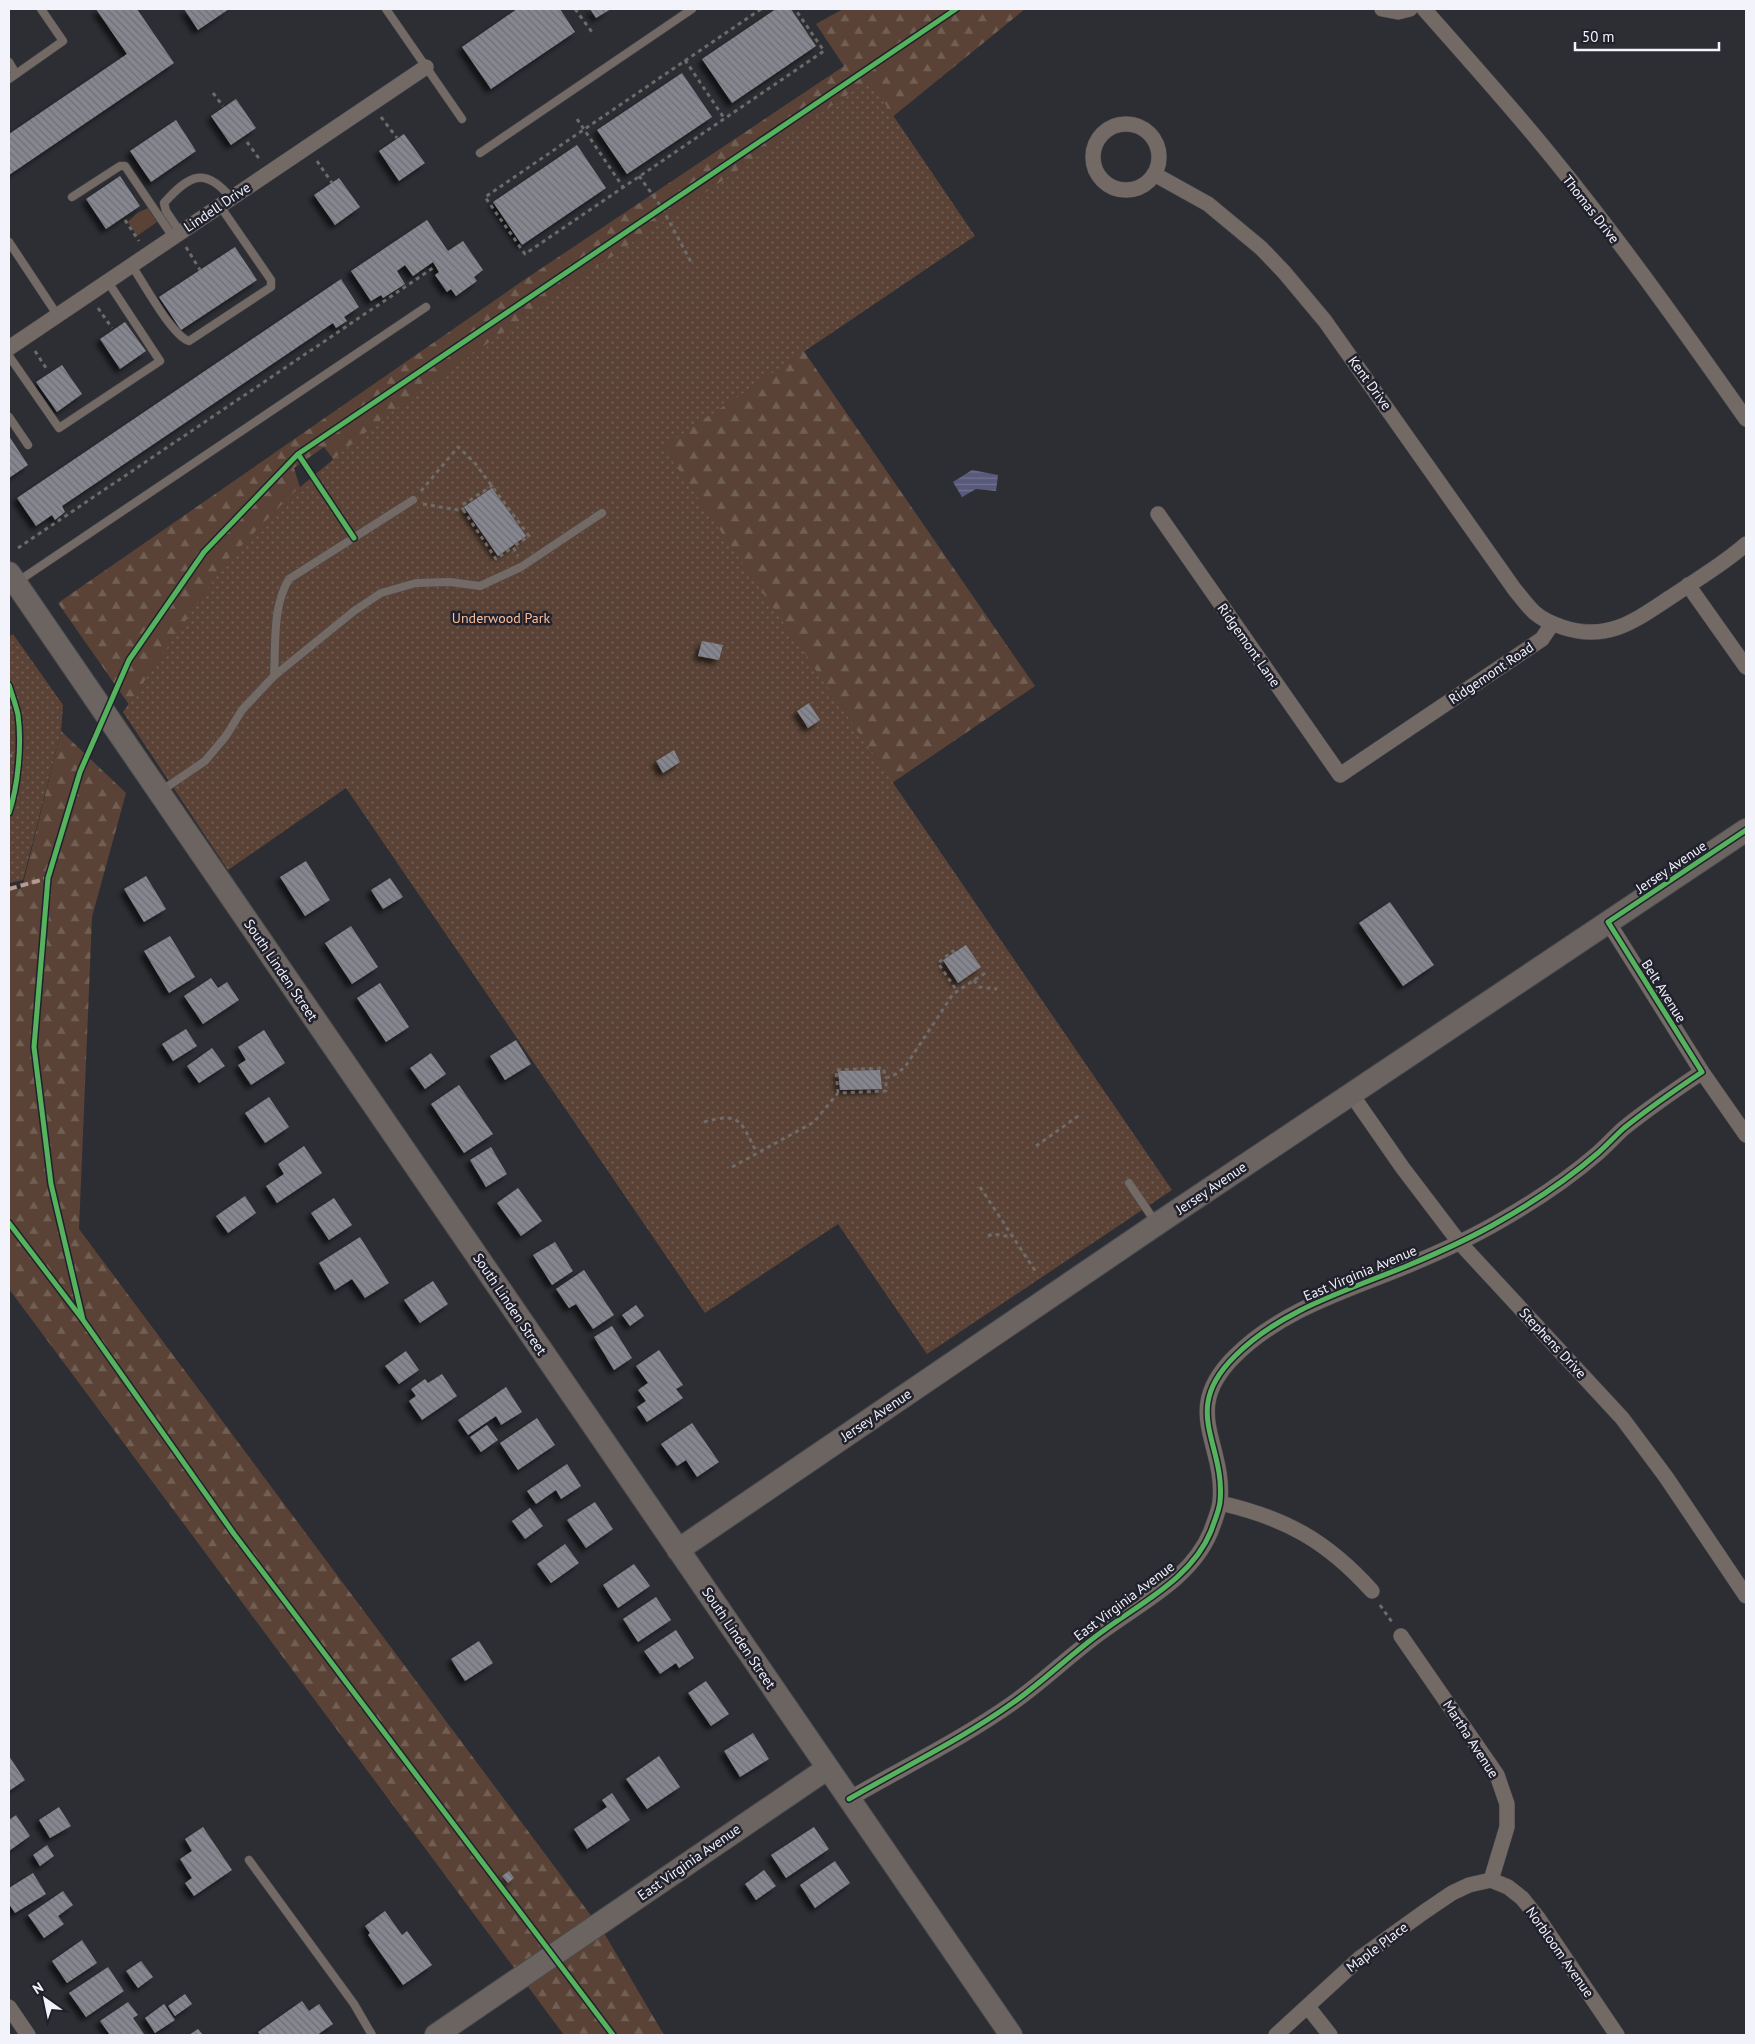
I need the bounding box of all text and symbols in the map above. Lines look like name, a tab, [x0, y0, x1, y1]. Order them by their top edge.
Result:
scale bar	[1575, 20, 1719, 52]
text: 50 m	[1582, 27, 1615, 46]
street label: Thomas Drive	[1559, 171, 1623, 247]
street label: Lindell Drive	[180, 178, 254, 236]
street label: Kent Drive	[1344, 352, 1396, 414]
street label: Ridgemont Lane	[1214, 600, 1284, 690]
park label: Underwood Park	[452, 609, 550, 627]
street label: Ridgemont Road	[1445, 638, 1537, 708]
street label: Jersey Avenue	[1631, 837, 1710, 898]
street label: South Linden Street	[240, 916, 322, 1025]
street label: Belt Avenue	[1638, 956, 1690, 1026]
street label: Jersey Avenue	[1171, 1158, 1250, 1219]
street label: East Virginia Avenue	[1301, 1241, 1419, 1305]
street label: South Linden Street	[469, 1250, 551, 1359]
street label: Stephens Drive	[1516, 1304, 1590, 1382]
street label: Jersey Avenue	[836, 1385, 915, 1446]
street label: East Virginia Avenue	[1070, 1557, 1178, 1645]
street label: South Linden Street	[698, 1584, 780, 1693]
street label: Martha Avenue	[1439, 1697, 1503, 1781]
street label: East Virginia Avenue	[634, 1820, 744, 1904]
street label: Norbloom Avenue	[1522, 1903, 1598, 2001]
street label: Maple Place	[1343, 1918, 1411, 1976]
north arrow	[20, 1974, 70, 2024]
text: N	[29, 1978, 47, 1998]

